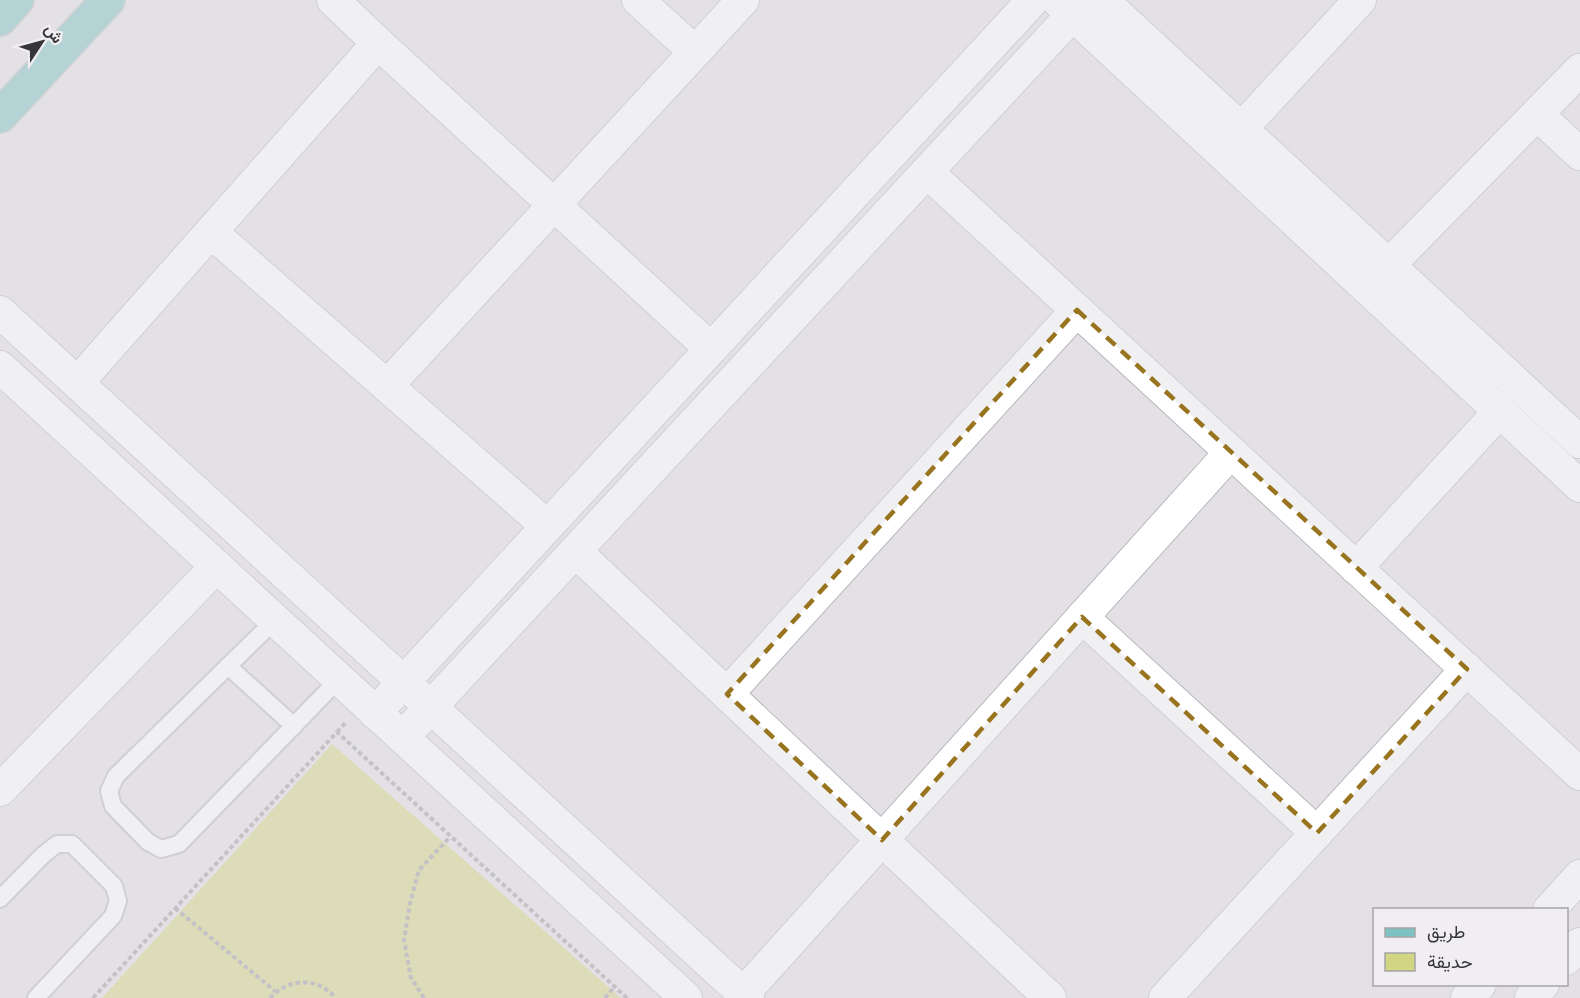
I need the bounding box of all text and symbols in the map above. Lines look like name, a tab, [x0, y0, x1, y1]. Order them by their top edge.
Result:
north arrow	[12, 12, 72, 72]
text: ش	[40, 20, 67, 47]
legend	[1373, 908, 1568, 986]
text: طريق	[1427, 921, 1465, 943]
text: حديقة	[1427, 951, 1473, 973]

